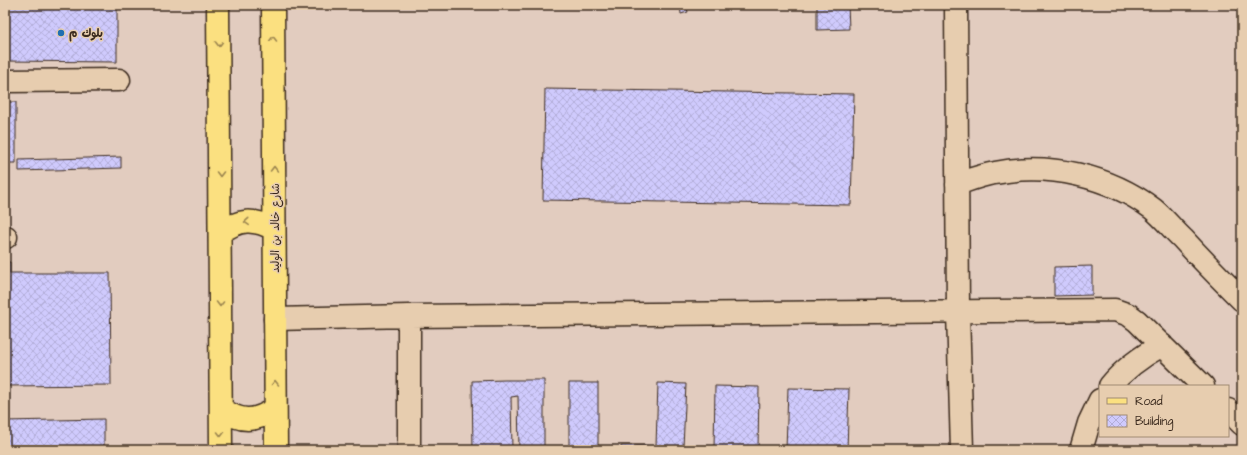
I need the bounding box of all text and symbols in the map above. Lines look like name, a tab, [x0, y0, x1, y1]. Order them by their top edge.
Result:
place label: بلوك م	[69, 26, 103, 42]
marker: بلوك م	[56, 28, 66, 38]
one-way arrow	[269, 36, 277, 42]
one-way arrow	[215, 41, 223, 47]
one-way arrow	[270, 166, 278, 172]
one-way arrow	[216, 171, 224, 177]
street label: شارع خالد بن الوليد	[268, 183, 284, 273]
one-way arrow	[244, 218, 250, 226]
one-way arrow	[216, 301, 224, 307]
one-way arrow	[271, 380, 279, 386]
legend	[1099, 385, 1229, 437]
text: Road	[1135, 393, 1163, 410]
text: Building	[1135, 413, 1173, 431]
one-way arrow	[217, 431, 225, 437]

